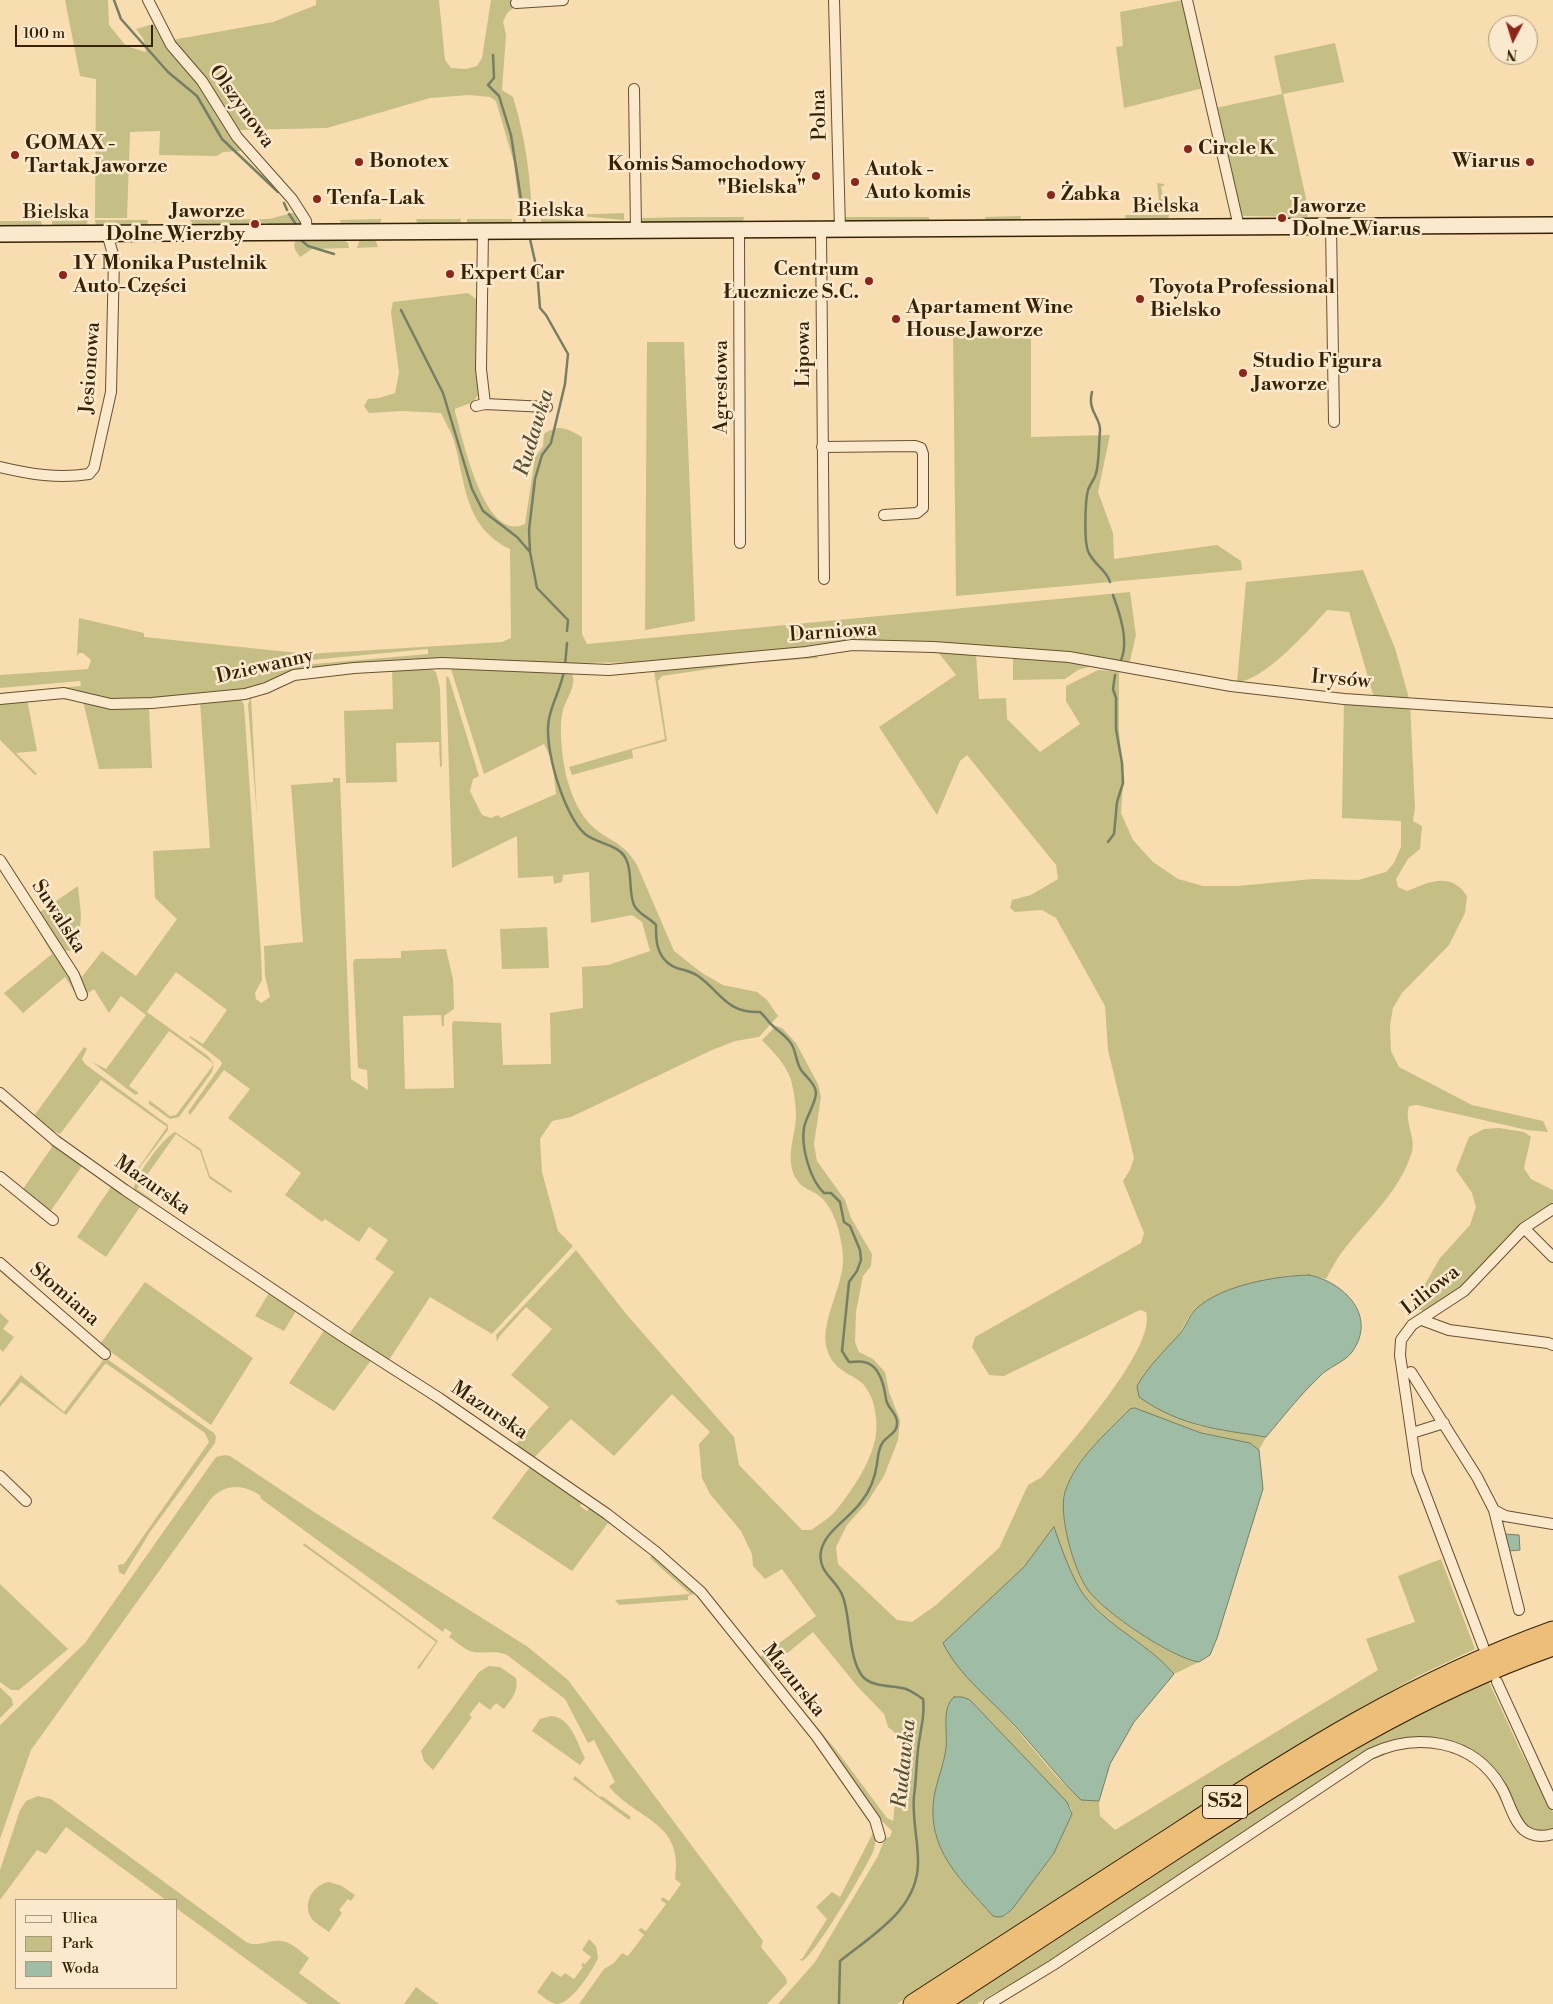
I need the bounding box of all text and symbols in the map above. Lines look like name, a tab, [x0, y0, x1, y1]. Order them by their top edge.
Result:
scale bar	[18, 15, 155, 47]
north arrow	[1488, 15, 1538, 65]
text: 100 m	[23, 24, 65, 43]
text: N	[1505, 44, 1518, 63]
street label: Olszynowa	[203, 61, 279, 153]
street label: Polna	[807, 89, 833, 141]
place label: GOMAX - Tartak Jaworze	[25, 132, 168, 179]
place label: Circle K	[1198, 137, 1276, 161]
marker: Circle K	[1182, 143, 1194, 155]
marker: GOMAX - Tartak Jaworze	[9, 149, 21, 161]
place label: Bonotex	[369, 150, 449, 174]
place label: Wiarus	[1452, 150, 1520, 174]
place label: Komis Samochodowy "Bielska"	[607, 153, 806, 200]
marker: Bonotex	[353, 156, 365, 168]
marker: Wiarus	[1524, 156, 1536, 168]
place label: Autok - Auto komis	[865, 158, 971, 205]
marker: Komis Samochodowy "Bielska"	[810, 170, 822, 182]
marker: Autok - Auto komis	[849, 176, 861, 188]
place label: Żabka	[1061, 183, 1120, 207]
place label: Tenfa-Lak	[327, 187, 425, 211]
marker: Żabka	[1045, 189, 1057, 201]
marker: Tenfa-Lak	[311, 193, 323, 205]
street label: Bielska	[1132, 194, 1200, 220]
place label: Jaworze Dolne Wiarus	[1292, 195, 1421, 242]
street label: Bielska	[518, 199, 584, 223]
place label: Jaworze Dolne Wierzby	[106, 200, 245, 247]
street label: Bielska	[23, 201, 89, 225]
marker: Jaworze Dolne Wiarus	[1276, 212, 1288, 224]
marker: Jaworze Dolne Wierzby	[249, 218, 261, 230]
place label: 1Y Monika Pustelnik Auto-Części	[73, 252, 267, 299]
place label: Centrum Łucznicze S.C.	[723, 258, 859, 305]
place label: Expert Car	[460, 262, 565, 286]
marker: Expert Car	[444, 268, 456, 280]
marker: 1Y Monika Pustelnik Auto-Części	[57, 269, 69, 281]
marker: Centrum Łucznicze S.C.	[863, 275, 875, 287]
place label: Toyota Professional Bielsko	[1150, 276, 1335, 323]
marker: Toyota Professional Bielsko	[1134, 293, 1146, 305]
place label: Apartament Wine House Jaworze	[906, 296, 1073, 343]
marker: Apartament Wine House Jaworze	[890, 313, 902, 325]
street label: Jesionowa	[76, 321, 106, 415]
street label: Lipowa	[792, 321, 816, 387]
street label: Agrestowa	[710, 340, 734, 434]
place label: Studio Figura Jaworze	[1253, 350, 1382, 397]
marker: Studio Figura Jaworze	[1237, 367, 1249, 379]
water label: Rudawka	[510, 387, 560, 479]
street label: Darniowa	[788, 618, 878, 648]
street label: Dziewanny	[214, 644, 316, 690]
street label: Irysów	[1310, 665, 1372, 695]
street label: Suwalska	[25, 876, 91, 958]
street label: Mazurska	[109, 1151, 195, 1221]
street label: Słomiana	[24, 1258, 104, 1332]
street label: Liliowa	[1397, 1261, 1465, 1321]
street label: Mazurska	[446, 1377, 532, 1445]
street label: Mazurska	[756, 1639, 830, 1723]
water label: Rudawka	[888, 1718, 922, 1810]
road number: S52	[1202, 1785, 1248, 1818]
legend	[15, 1899, 178, 1989]
text: Ulica	[62, 1909, 98, 1928]
text: Park	[62, 1934, 93, 1953]
text: Woda	[62, 1959, 99, 1978]

